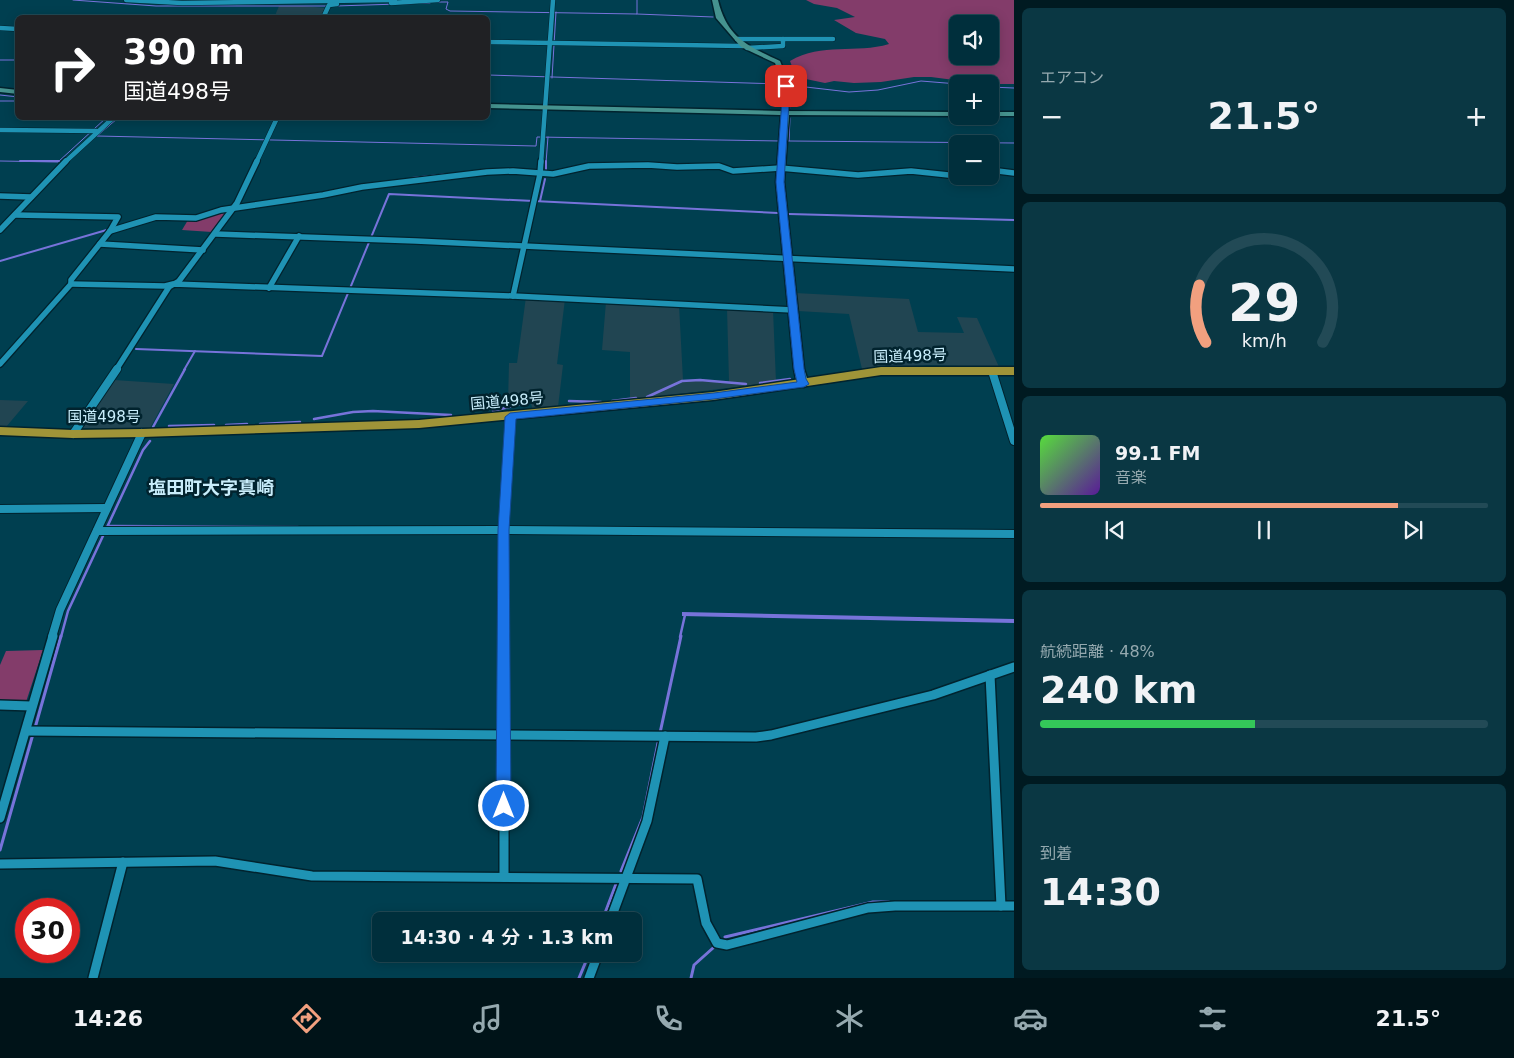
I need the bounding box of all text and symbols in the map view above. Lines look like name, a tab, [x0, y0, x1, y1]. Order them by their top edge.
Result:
map controls	[949, 15, 999, 185]
button: sound	[949, 15, 999, 65]
text: 390 m	[123, 32, 245, 72]
icon: right	[40, 35, 105, 100]
pin	[765, 65, 807, 107]
text: エアコン	[1040, 68, 1104, 87]
icon: arrive	[772, 72, 800, 100]
button: +	[949, 75, 999, 125]
text: 国道498号	[123, 79, 231, 104]
text: 21.5°	[1208, 94, 1320, 138]
text: −	[1040, 100, 1063, 133]
text: +	[1465, 100, 1488, 133]
button: −	[949, 135, 999, 185]
text: 29	[1228, 273, 1300, 333]
text: km/h	[1241, 330, 1287, 351]
street label: 国道498号	[873, 346, 947, 366]
street label: 国道498号	[470, 389, 544, 413]
street label: 国道498号	[67, 408, 141, 426]
text: 99.1 FM	[1115, 442, 1200, 464]
text: 音楽	[1115, 468, 1147, 487]
district label: 塩田町大字真崎	[148, 477, 274, 498]
icon: previous	[1101, 516, 1129, 544]
icon: pause	[1250, 516, 1278, 544]
icon: next	[1399, 516, 1427, 544]
text: 航続距離 · 48%	[1040, 642, 1155, 661]
text: 240 km	[1040, 668, 1197, 712]
position arrow	[477, 779, 529, 831]
text: 到着	[1040, 844, 1072, 863]
text: 14:30	[1040, 870, 1161, 914]
speed limit sign: 30	[15, 898, 80, 963]
text: 14:30 · 4 分 · 1.3 km	[401, 926, 613, 948]
icon: directions	[289, 1001, 324, 1036]
icon: music	[470, 1001, 505, 1036]
icon: phone	[651, 1001, 686, 1036]
icon: climate	[832, 1001, 867, 1036]
icon: car	[1013, 1001, 1048, 1036]
icon: filters	[1195, 1001, 1230, 1036]
text: 14:26	[73, 1006, 143, 1031]
text: 21.5°	[1376, 1006, 1441, 1031]

